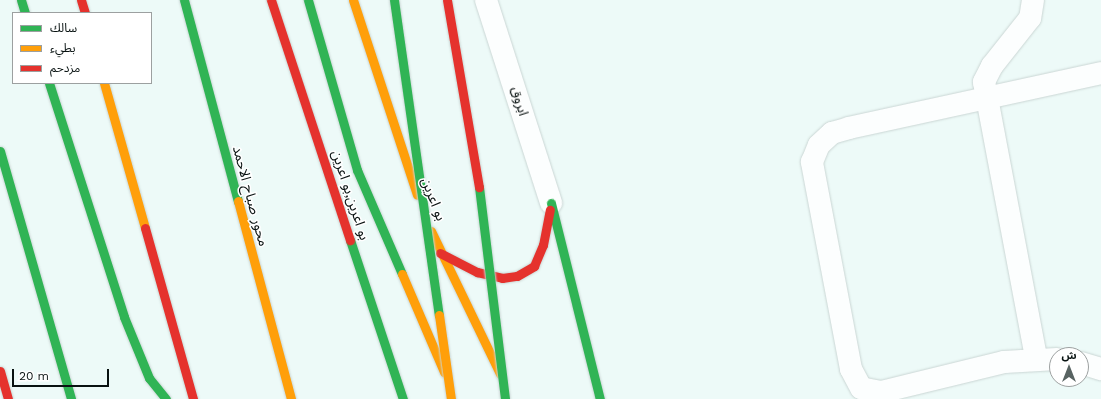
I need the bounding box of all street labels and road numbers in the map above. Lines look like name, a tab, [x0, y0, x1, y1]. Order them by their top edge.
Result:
street label: ابروق	[508, 84, 532, 118]
street label: محور صباح الاحمد	[230, 144, 272, 248]
street label: بو اعرين,بو اعرين	[329, 148, 373, 242]
street label: بو اعرين	[418, 175, 450, 223]

